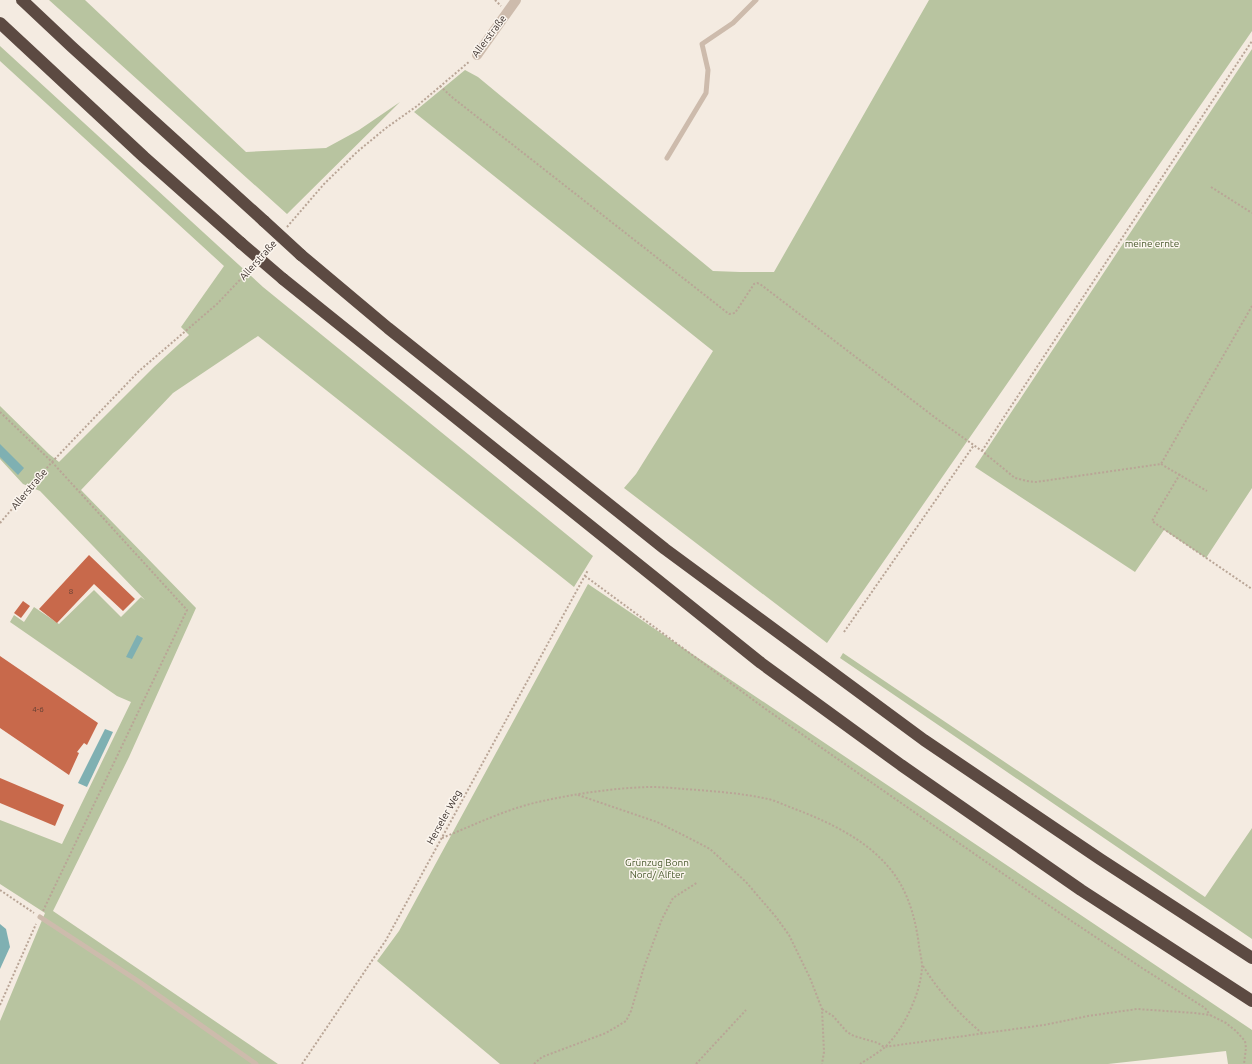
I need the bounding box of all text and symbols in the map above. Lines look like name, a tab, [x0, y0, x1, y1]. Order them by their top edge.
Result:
street label: Allerstraße	[470, 13, 508, 59]
street label: Allerstraße	[237, 238, 279, 282]
park label: meine ernte	[1125, 238, 1179, 249]
street label: Allerstraße	[9, 466, 49, 512]
house number: 8	[69, 587, 74, 596]
house number: 4-6	[32, 705, 44, 714]
street label: Herseler Weg	[424, 788, 464, 846]
park label: Grünzug Bonn Nord/ Alfter	[625, 857, 689, 880]

